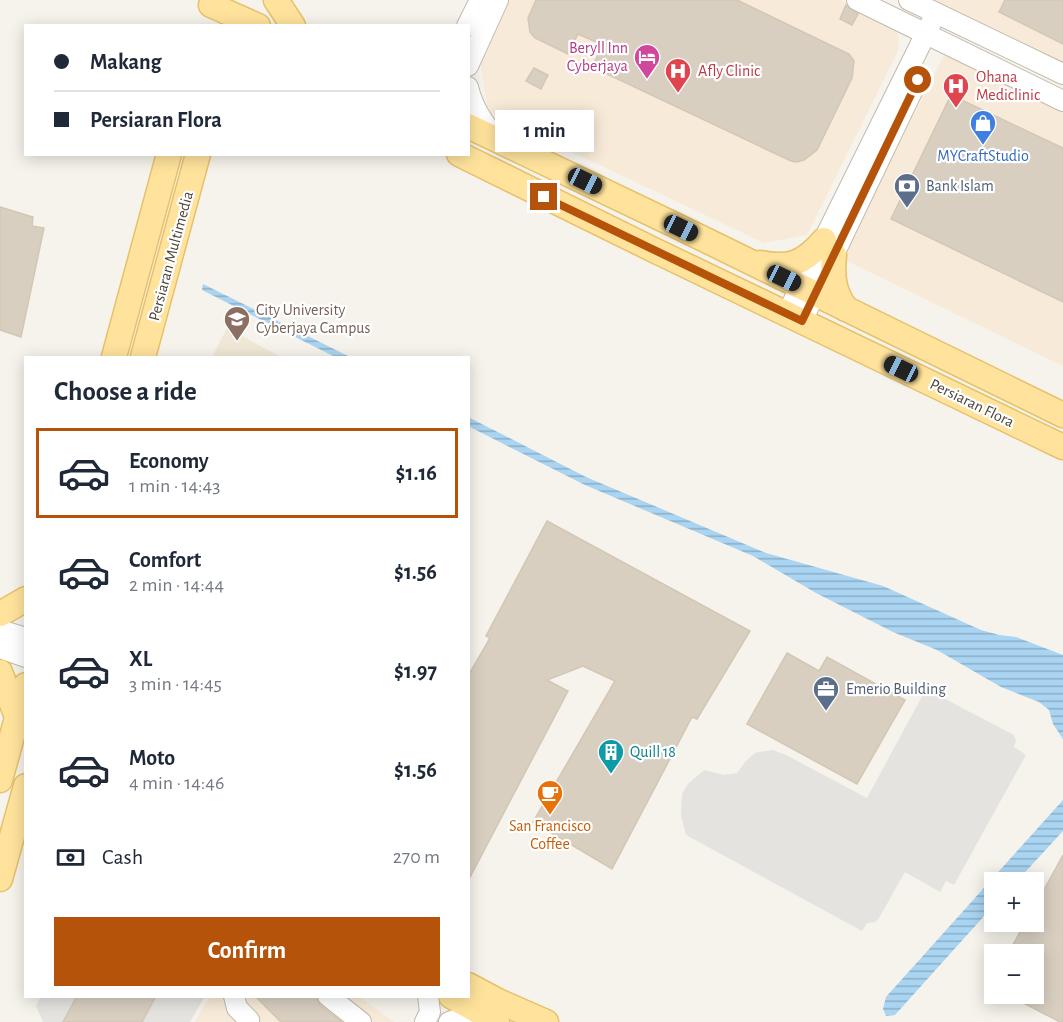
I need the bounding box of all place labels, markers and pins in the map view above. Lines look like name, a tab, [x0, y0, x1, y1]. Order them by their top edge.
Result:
place label: Beryll Inn Cyberjaya	[567, 40, 628, 75]
hotel icon: Beryll Inn Cyberjaya	[632, 42, 662, 80]
hospital icon: Afly Clinic	[663, 56, 693, 94]
place label: Afly Clinic	[698, 63, 760, 80]
place label: Ohana Mediclinic	[976, 69, 1040, 103]
hospital icon: Ohana Mediclinic	[941, 71, 971, 109]
shop icon: MYCraftStudio	[968, 108, 998, 146]
place label: MYCraftStudio	[937, 148, 1029, 164]
bank icon: Bank Islam	[892, 171, 922, 209]
place label: Bank Islam	[926, 178, 994, 194]
place label: City University Cyberjaya Campus	[256, 302, 370, 337]
school or university icon: City University Cyberjaya Campus	[222, 304, 252, 342]
office icon: Emerio Building	[811, 674, 841, 712]
place label: Emerio Building	[846, 681, 946, 697]
building icon: Quill 18	[596, 737, 626, 775]
place label: Quill 18	[630, 744, 676, 761]
cafe icon: San Francisco Coffee	[535, 778, 565, 816]
place label: San Francisco Coffee	[509, 818, 591, 852]

